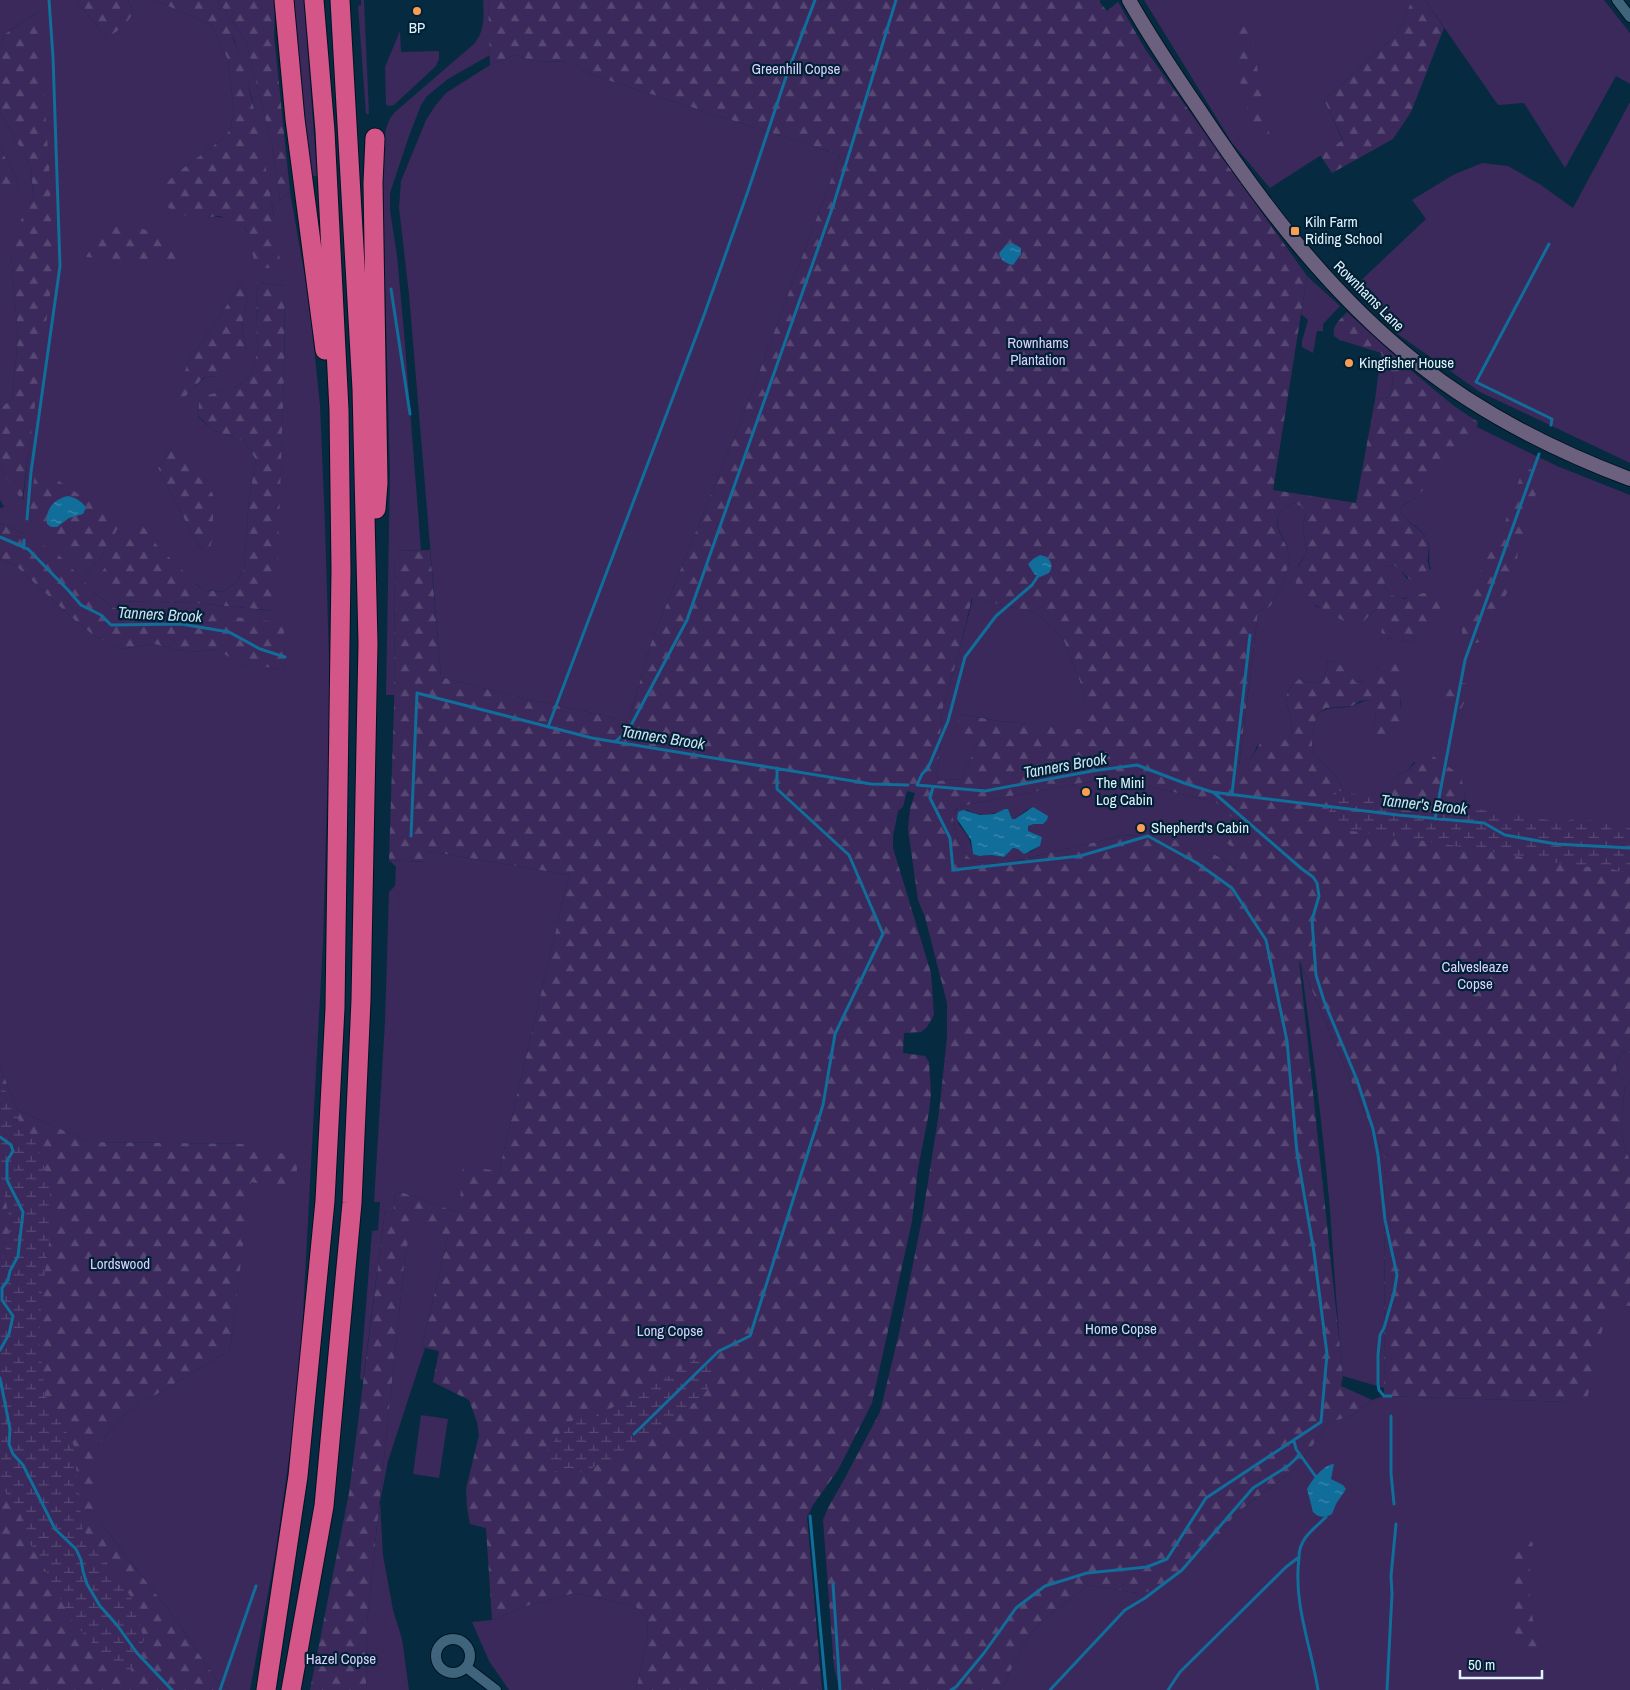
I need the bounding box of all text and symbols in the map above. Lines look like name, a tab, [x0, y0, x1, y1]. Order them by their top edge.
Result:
marker: BP	[411, 5, 423, 17]
place label: BP	[409, 17, 425, 38]
park label: Greenhill Copse	[752, 58, 841, 79]
place label: Kiln Farm Riding School	[1305, 211, 1382, 249]
marker: Kiln Farm Riding School	[1289, 225, 1301, 237]
street label: Rownhams Lane	[1329, 256, 1410, 336]
park label: Rownhams Plantation	[1007, 332, 1069, 370]
place label: Kingfisher House	[1359, 352, 1454, 373]
marker: Kingfisher House	[1343, 357, 1355, 369]
water label: Tanners Brook	[117, 601, 203, 627]
water label: Tanners Brook	[620, 720, 707, 755]
water label: Tanners Brook	[1022, 747, 1109, 783]
place label: The Mini Log Cabin	[1096, 772, 1153, 810]
marker: The Mini Log Cabin	[1080, 786, 1092, 798]
water label: Tanner's Brook	[1380, 789, 1469, 820]
place label: Shepherd's Cabin	[1151, 817, 1249, 838]
marker: Shepherd's Cabin	[1135, 822, 1147, 834]
park label: Calvesleaze Copse	[1442, 956, 1509, 994]
park label: Lordswood	[90, 1253, 150, 1274]
park label: Home Copse	[1085, 1318, 1157, 1339]
park label: Long Copse	[637, 1320, 703, 1341]
park label: Hazel Copse	[306, 1648, 376, 1669]
scale bar	[1460, 1648, 1542, 1680]
text: 50 m	[1468, 1654, 1495, 1675]

